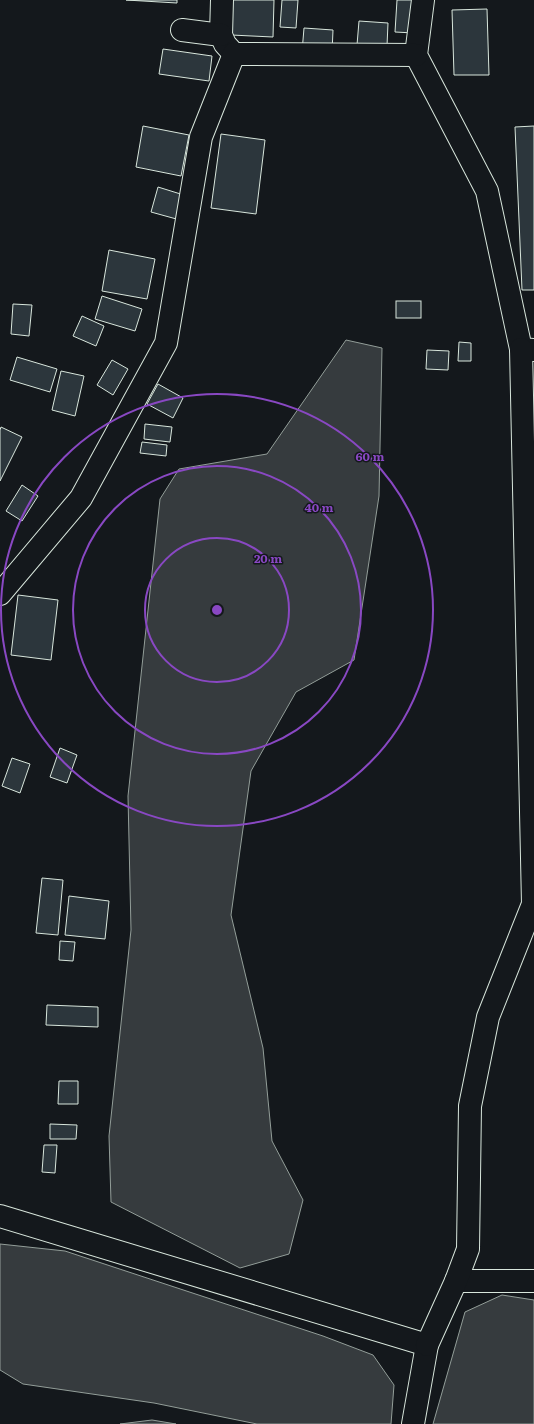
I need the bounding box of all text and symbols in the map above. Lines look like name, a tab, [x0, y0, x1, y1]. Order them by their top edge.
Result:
text: 60 m	[356, 447, 384, 465]
text: 40 m	[305, 498, 334, 516]
text: 20 m	[254, 549, 282, 567]
centre of rings	[210, 603, 224, 617]

